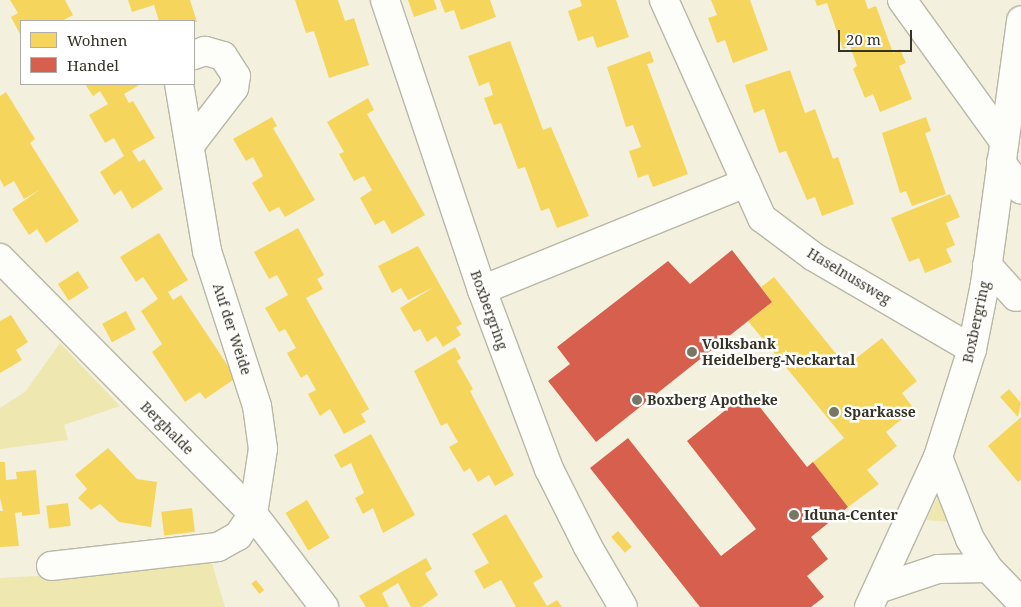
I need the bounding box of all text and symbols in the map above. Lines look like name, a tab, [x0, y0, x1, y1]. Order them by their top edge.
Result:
legend	[20, 20, 195, 85]
scale bar	[841, 20, 915, 52]
text: 20 m	[846, 29, 881, 49]
text: Wohnen	[67, 30, 127, 50]
text: Handel	[67, 55, 119, 75]
street label: Haselnussweg	[804, 244, 894, 308]
street label: Boxbergring	[467, 268, 511, 352]
street label: Boxbergring	[959, 280, 993, 364]
street label: Auf der Weide	[209, 281, 255, 377]
place label: Volksbank Heidelberg-Neckartal	[702, 336, 855, 368]
marker: Volksbank Heidelberg-Neckartal	[686, 346, 698, 358]
place label: Boxberg Apotheke	[647, 392, 778, 408]
marker: Boxberg Apotheke	[631, 394, 643, 406]
street label: Berghalde	[137, 398, 197, 458]
place label: Sparkasse	[844, 404, 916, 420]
marker: Sparkasse	[828, 406, 840, 418]
place label: Iduna-Center	[804, 507, 898, 523]
marker: Iduna-Center	[788, 509, 800, 521]

